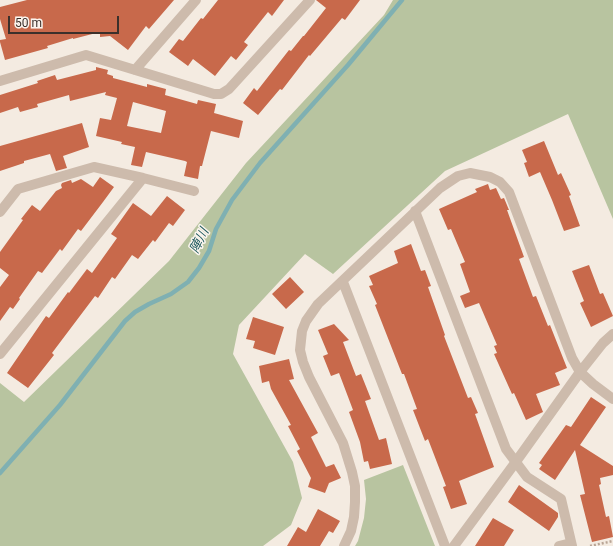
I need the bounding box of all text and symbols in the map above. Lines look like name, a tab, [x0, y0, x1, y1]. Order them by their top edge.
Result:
scale bar	[10, 8, 121, 34]
text: 50 m	[15, 16, 42, 30]
water label: 陣川	[187, 226, 213, 256]

